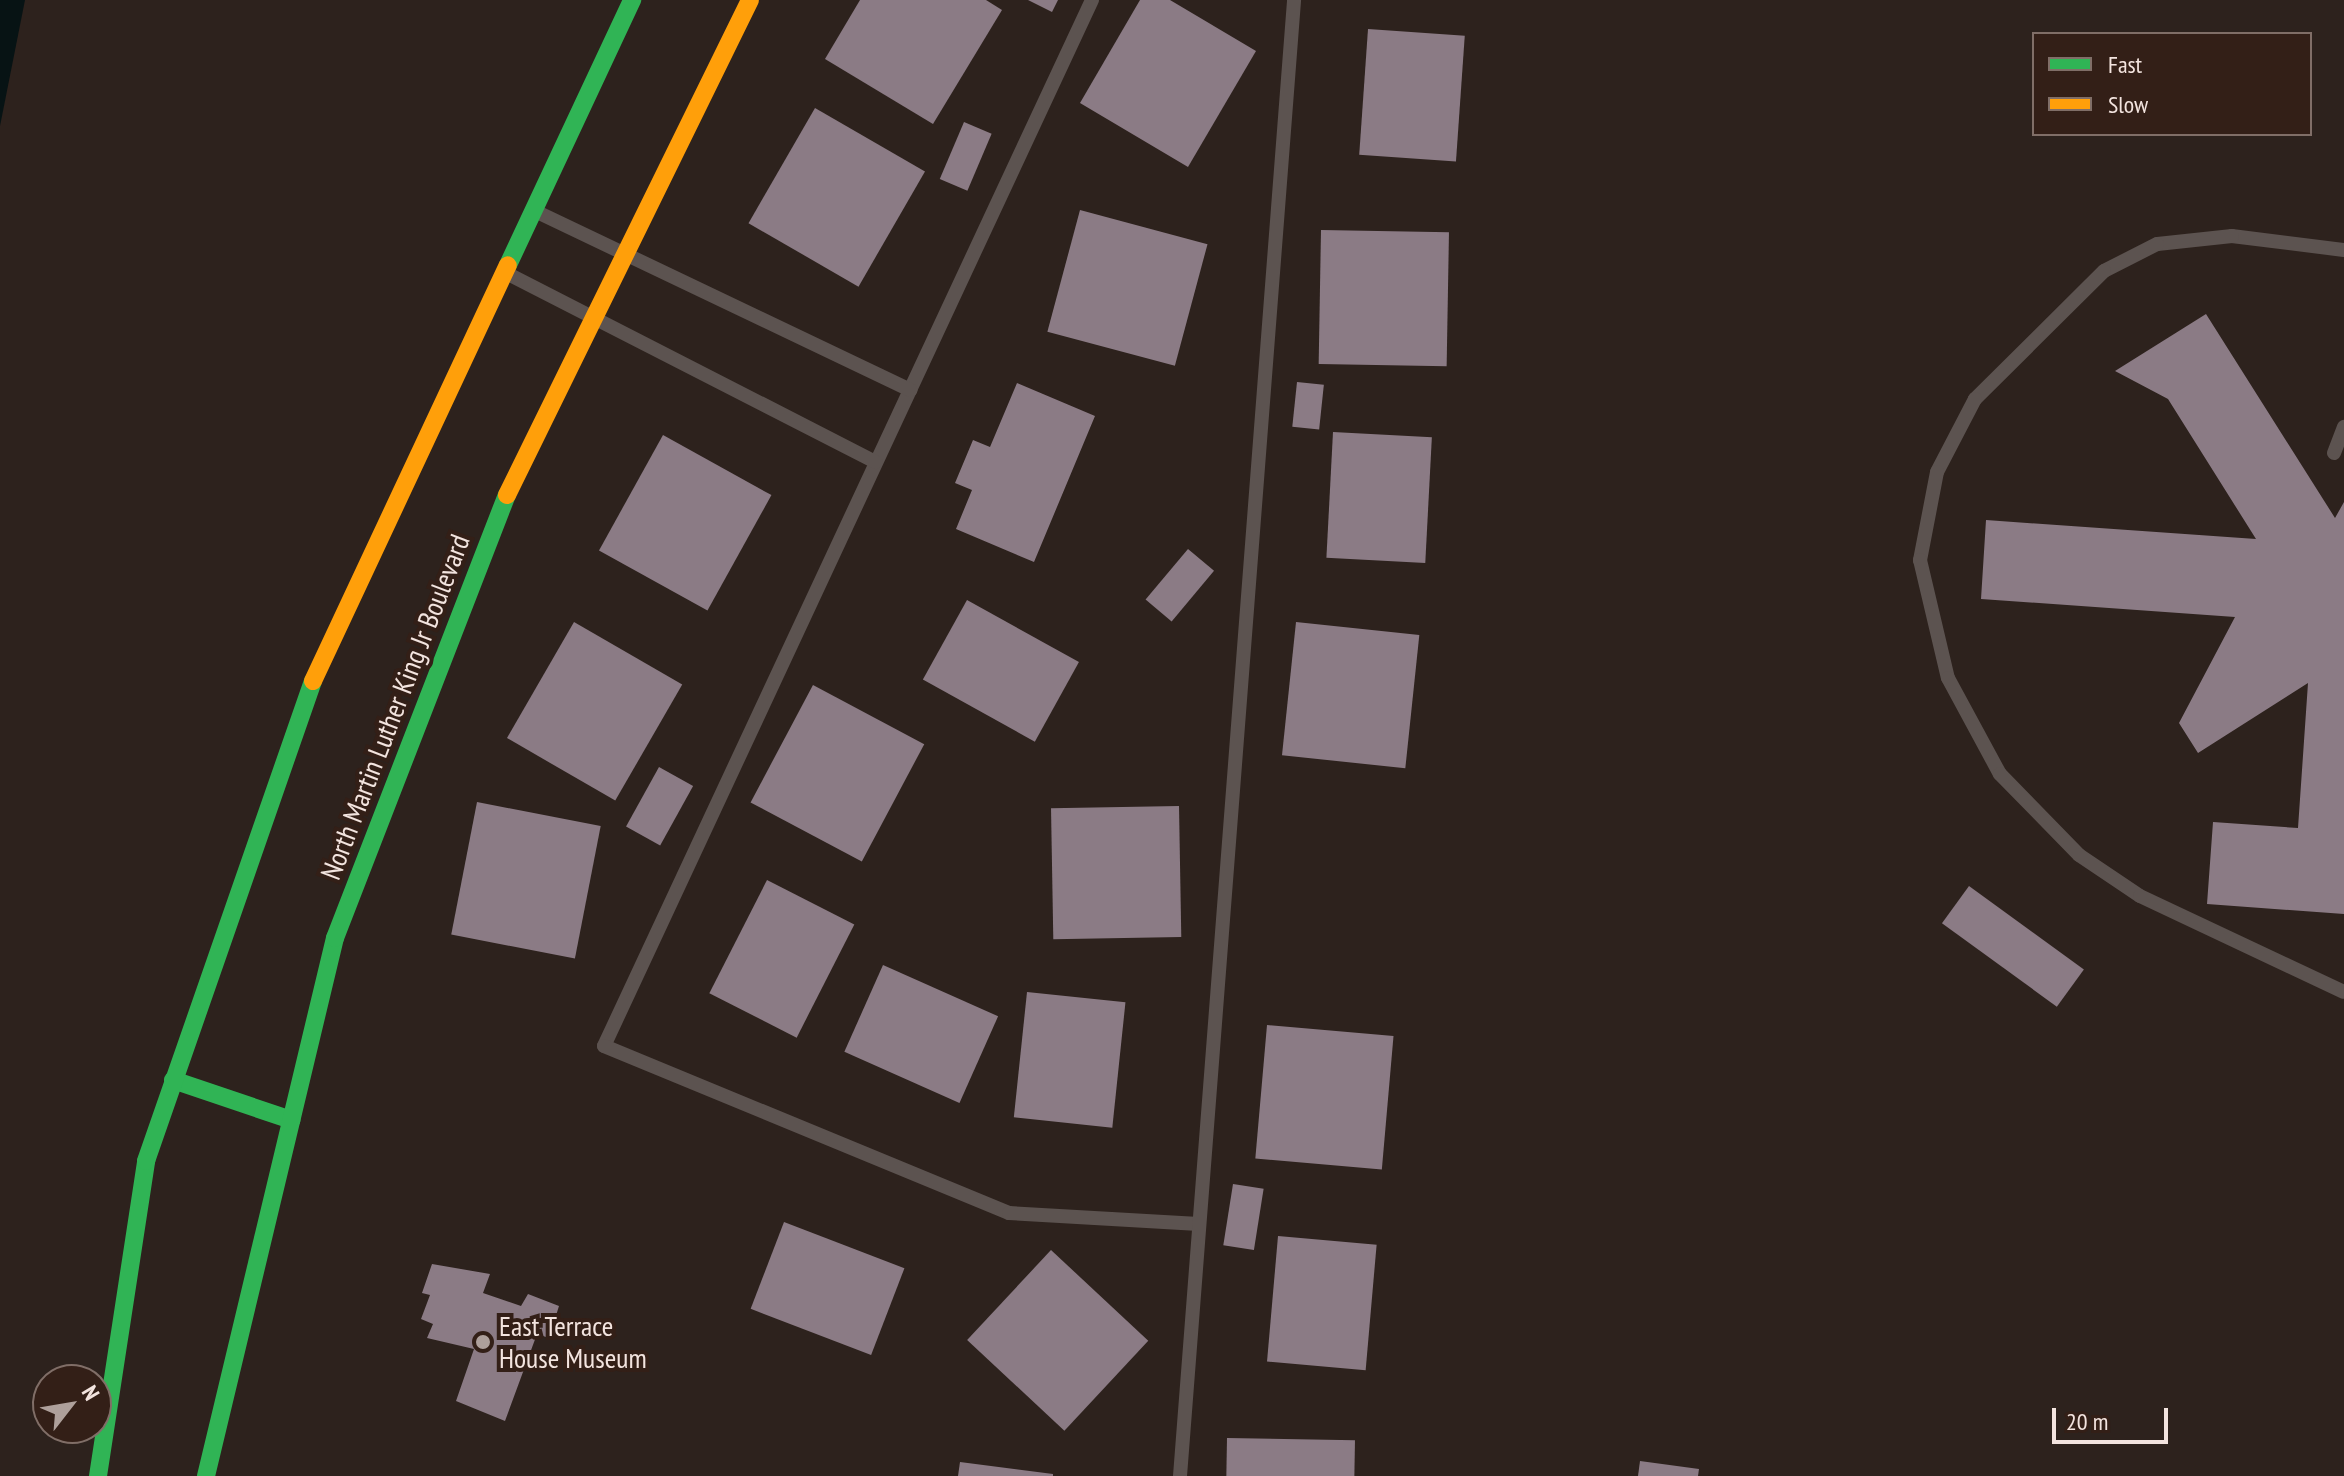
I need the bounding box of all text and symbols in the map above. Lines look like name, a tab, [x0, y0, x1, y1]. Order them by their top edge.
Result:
legend	[2032, 32, 2312, 136]
text: Fast	[2108, 49, 2142, 80]
text: Slow	[2108, 89, 2148, 120]
street label: North Martin Luther King Jr Boulevard	[314, 530, 476, 884]
place label: East Terrace House Museum	[499, 1309, 647, 1375]
marker: East Terrace House Museum	[474, 1333, 492, 1351]
north arrow	[32, 1364, 112, 1444]
text: N	[76, 1380, 106, 1405]
scale bar	[2056, 1392, 2172, 1442]
text: 20 m	[2066, 1406, 2108, 1437]

